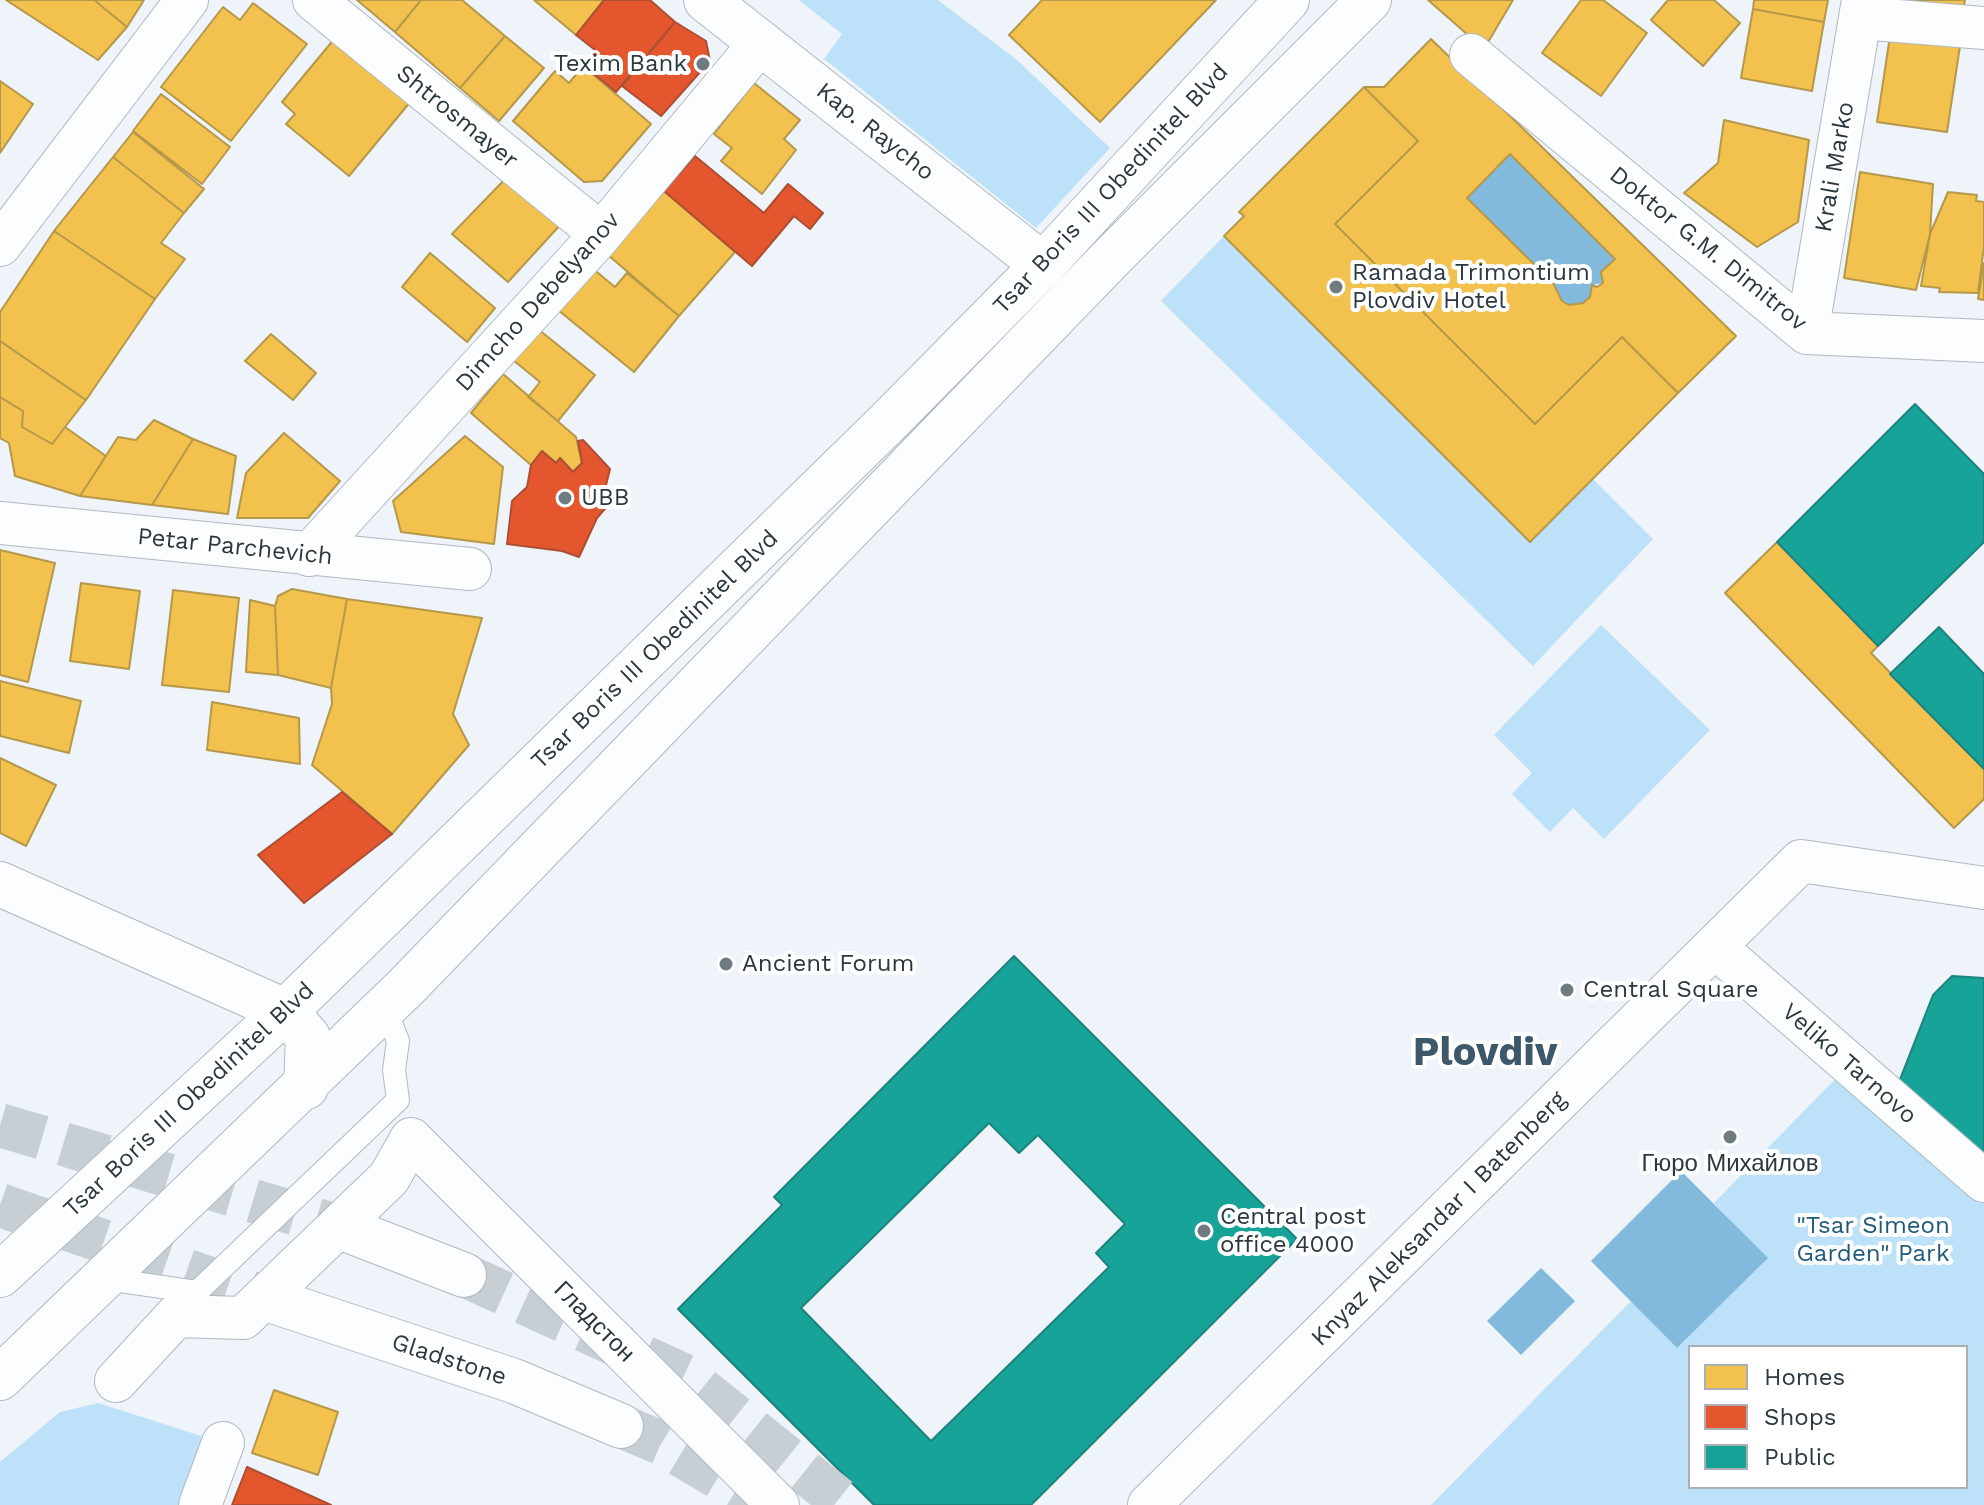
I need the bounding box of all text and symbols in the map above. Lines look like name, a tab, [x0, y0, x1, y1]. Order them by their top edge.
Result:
place label: Texim Bank	[554, 50, 687, 78]
marker: Texim Bank	[694, 55, 712, 73]
street label: Tsar Boris III Obedinitel Blvd	[987, 58, 1235, 320]
street label: Shtrosmayer	[390, 59, 524, 175]
street label: Kap. Raycho	[810, 77, 940, 187]
street label: Krali Marko	[1809, 100, 1861, 234]
street label: Doktor G.M. Dimitrov	[1603, 160, 1813, 338]
street label: Dimcho Debelyanov	[450, 206, 626, 398]
place label: Ramada Trimontium Plovdiv Hotel	[1352, 259, 1590, 315]
marker: Ramada Trimontium Plovdiv Hotel	[1327, 278, 1345, 296]
place label: UBB	[581, 484, 629, 512]
marker: UBB	[556, 489, 574, 507]
street label: Petar Parchevich	[136, 522, 334, 572]
street label: Tsar Boris III Obedinitel Blvd	[526, 524, 784, 776]
place label: Ancient Forum	[742, 950, 914, 978]
marker: Ancient Forum	[717, 955, 735, 973]
street label: Tsar Boris III Obedinitel Blvd	[58, 976, 320, 1224]
place label: Central Square	[1583, 976, 1759, 1004]
marker: Central Square	[1558, 981, 1576, 999]
street label: Veliko Tarnovo	[1776, 998, 1922, 1130]
district label: Plovdiv	[1413, 1029, 1557, 1077]
street label: Knyaz Aleksandar I Batenberg	[1306, 1086, 1572, 1352]
marker: Гюро Михайлов	[1721, 1128, 1739, 1146]
place label: Гюро Михайлов	[1642, 1150, 1818, 1178]
place label: Central post office 4000	[1220, 1203, 1366, 1259]
park label: "Tsar Simeon Garden" Park	[1796, 1212, 1950, 1268]
marker: Central post office 4000	[1195, 1222, 1213, 1240]
street label: Гладстон	[548, 1276, 640, 1368]
street label: Gladstone	[388, 1328, 510, 1392]
legend	[1688, 1345, 1968, 1489]
text: Homes	[1764, 1363, 1845, 1391]
text: Shops	[1764, 1403, 1836, 1431]
text: Public	[1764, 1443, 1836, 1471]

